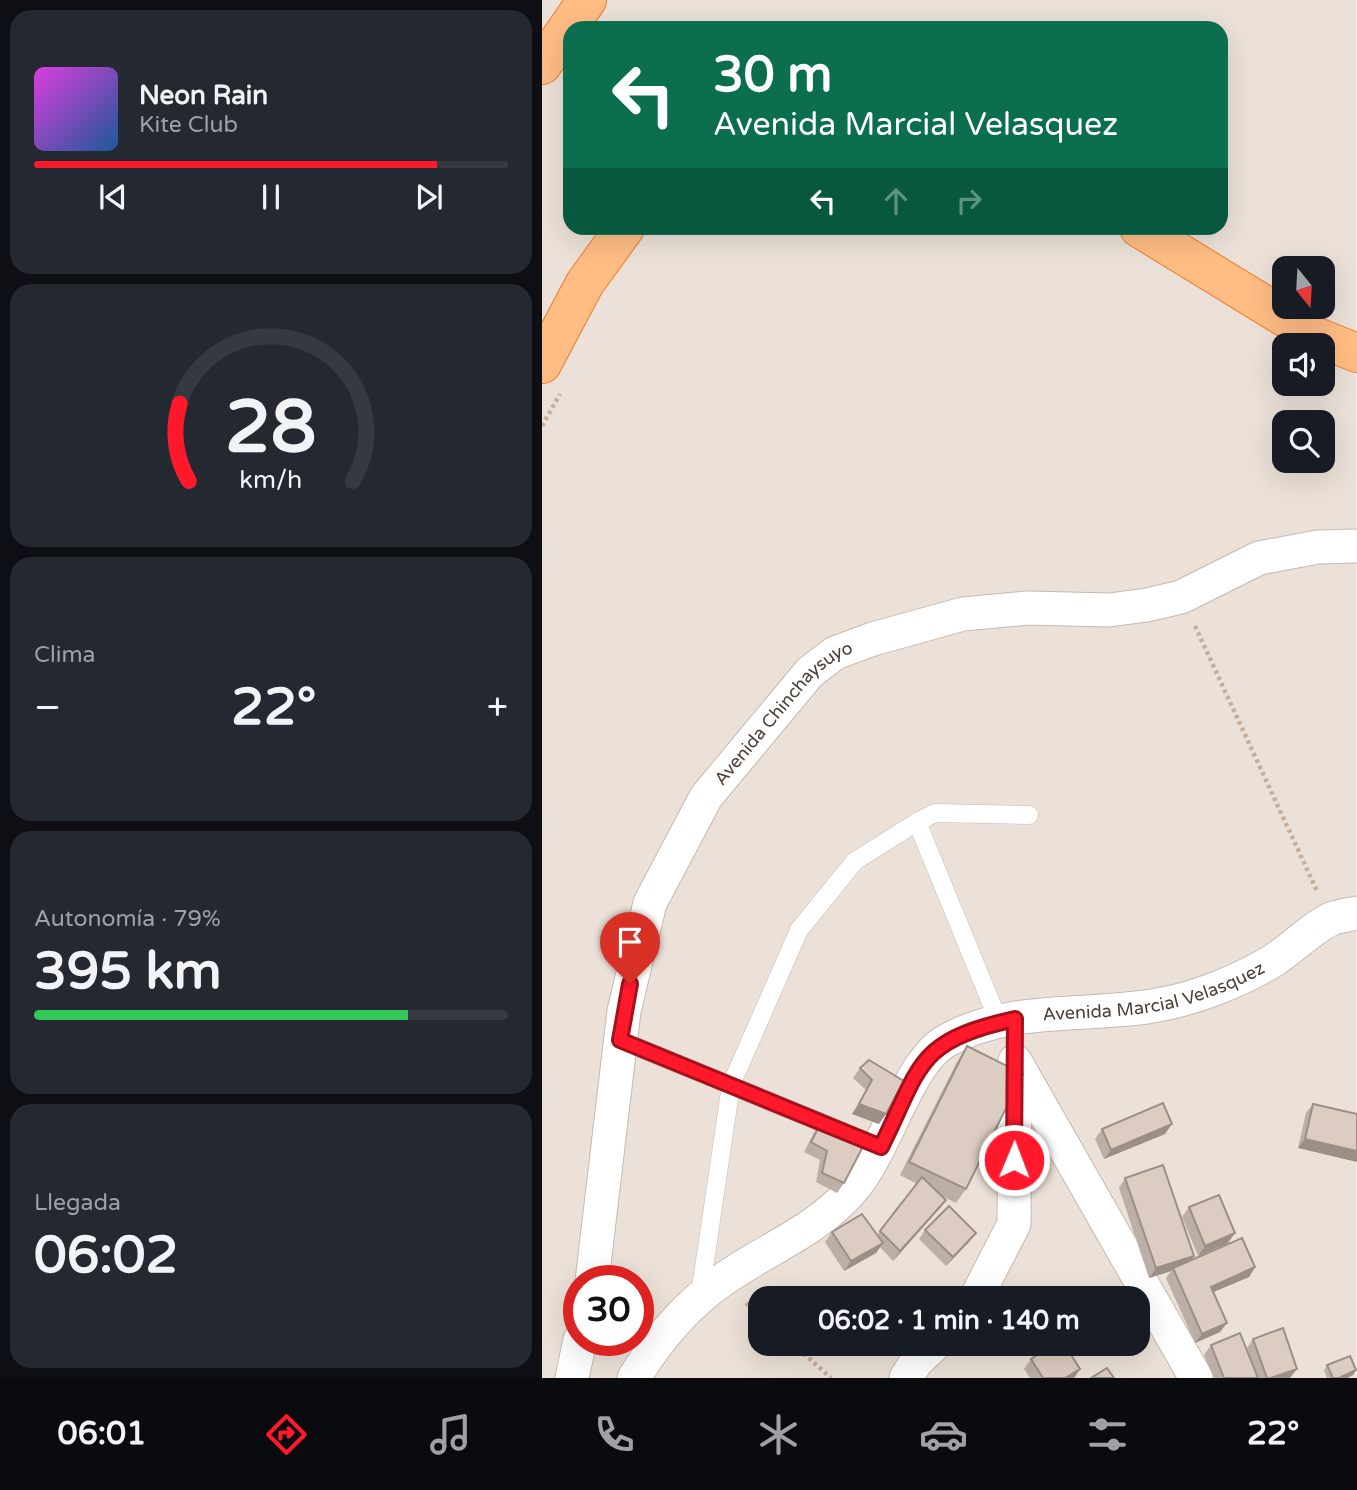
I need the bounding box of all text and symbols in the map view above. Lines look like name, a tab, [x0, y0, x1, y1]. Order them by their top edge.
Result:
text: 30 m	[713, 46, 832, 105]
icon: left	[598, 49, 689, 140]
text: Neon Rain	[139, 80, 268, 111]
text: Avenida Marcial Velasquez	[713, 106, 1118, 144]
text: Kite Club	[139, 111, 238, 139]
icon: previous	[94, 178, 132, 216]
icon: pause	[252, 178, 290, 216]
icon: next	[410, 178, 448, 216]
icon: left	[804, 182, 842, 220]
icon: ahead	[877, 182, 915, 220]
icon: right	[950, 182, 988, 220]
north arrow	[1272, 256, 1335, 318]
map controls	[1272, 256, 1335, 473]
button: sound	[1272, 333, 1335, 396]
text: 28	[225, 385, 317, 473]
button: search	[1272, 410, 1335, 473]
text: km/h	[240, 465, 302, 495]
street label: Avenida Chinchaysuyo	[709, 637, 856, 790]
text: Clima	[34, 641, 95, 669]
text: 22°	[231, 676, 316, 739]
text: −	[34, 685, 61, 731]
text: +	[487, 685, 508, 731]
text: Autonomía · 79%	[34, 905, 221, 933]
pin	[600, 912, 660, 984]
icon: arrive	[611, 923, 649, 961]
text: 395 km	[34, 940, 222, 1003]
street label: Avenida Marcial Velasquez	[1042, 957, 1268, 1026]
position arrow	[977, 1123, 1051, 1197]
text: Llegada	[34, 1189, 121, 1217]
text: 06:02	[34, 1224, 178, 1287]
speed limit sign: 30	[563, 1265, 654, 1356]
text: 06:02 · 1 min · 140 m	[818, 1305, 1080, 1336]
icon: directions	[262, 1410, 311, 1459]
icon: music	[426, 1410, 475, 1459]
icon: phone	[590, 1410, 639, 1459]
icon: climate	[754, 1410, 803, 1459]
icon: car	[919, 1410, 968, 1459]
icon: filters	[1083, 1410, 1132, 1459]
text: 06:01	[58, 1415, 146, 1453]
text: 22°	[1247, 1415, 1299, 1453]

